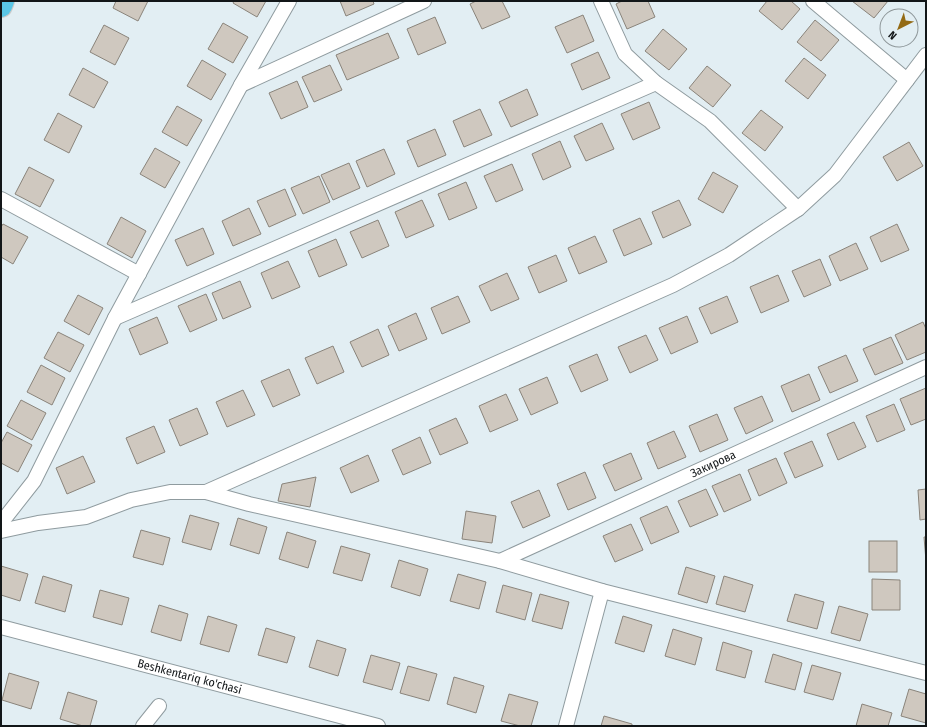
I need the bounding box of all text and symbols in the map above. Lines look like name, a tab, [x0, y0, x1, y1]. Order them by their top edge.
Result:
north arrow	[879, 8, 919, 48]
text: N	[886, 28, 899, 42]
street label: Закирова	[688, 448, 738, 480]
street label: Beshkentariq ko'chasi	[136, 656, 243, 697]

